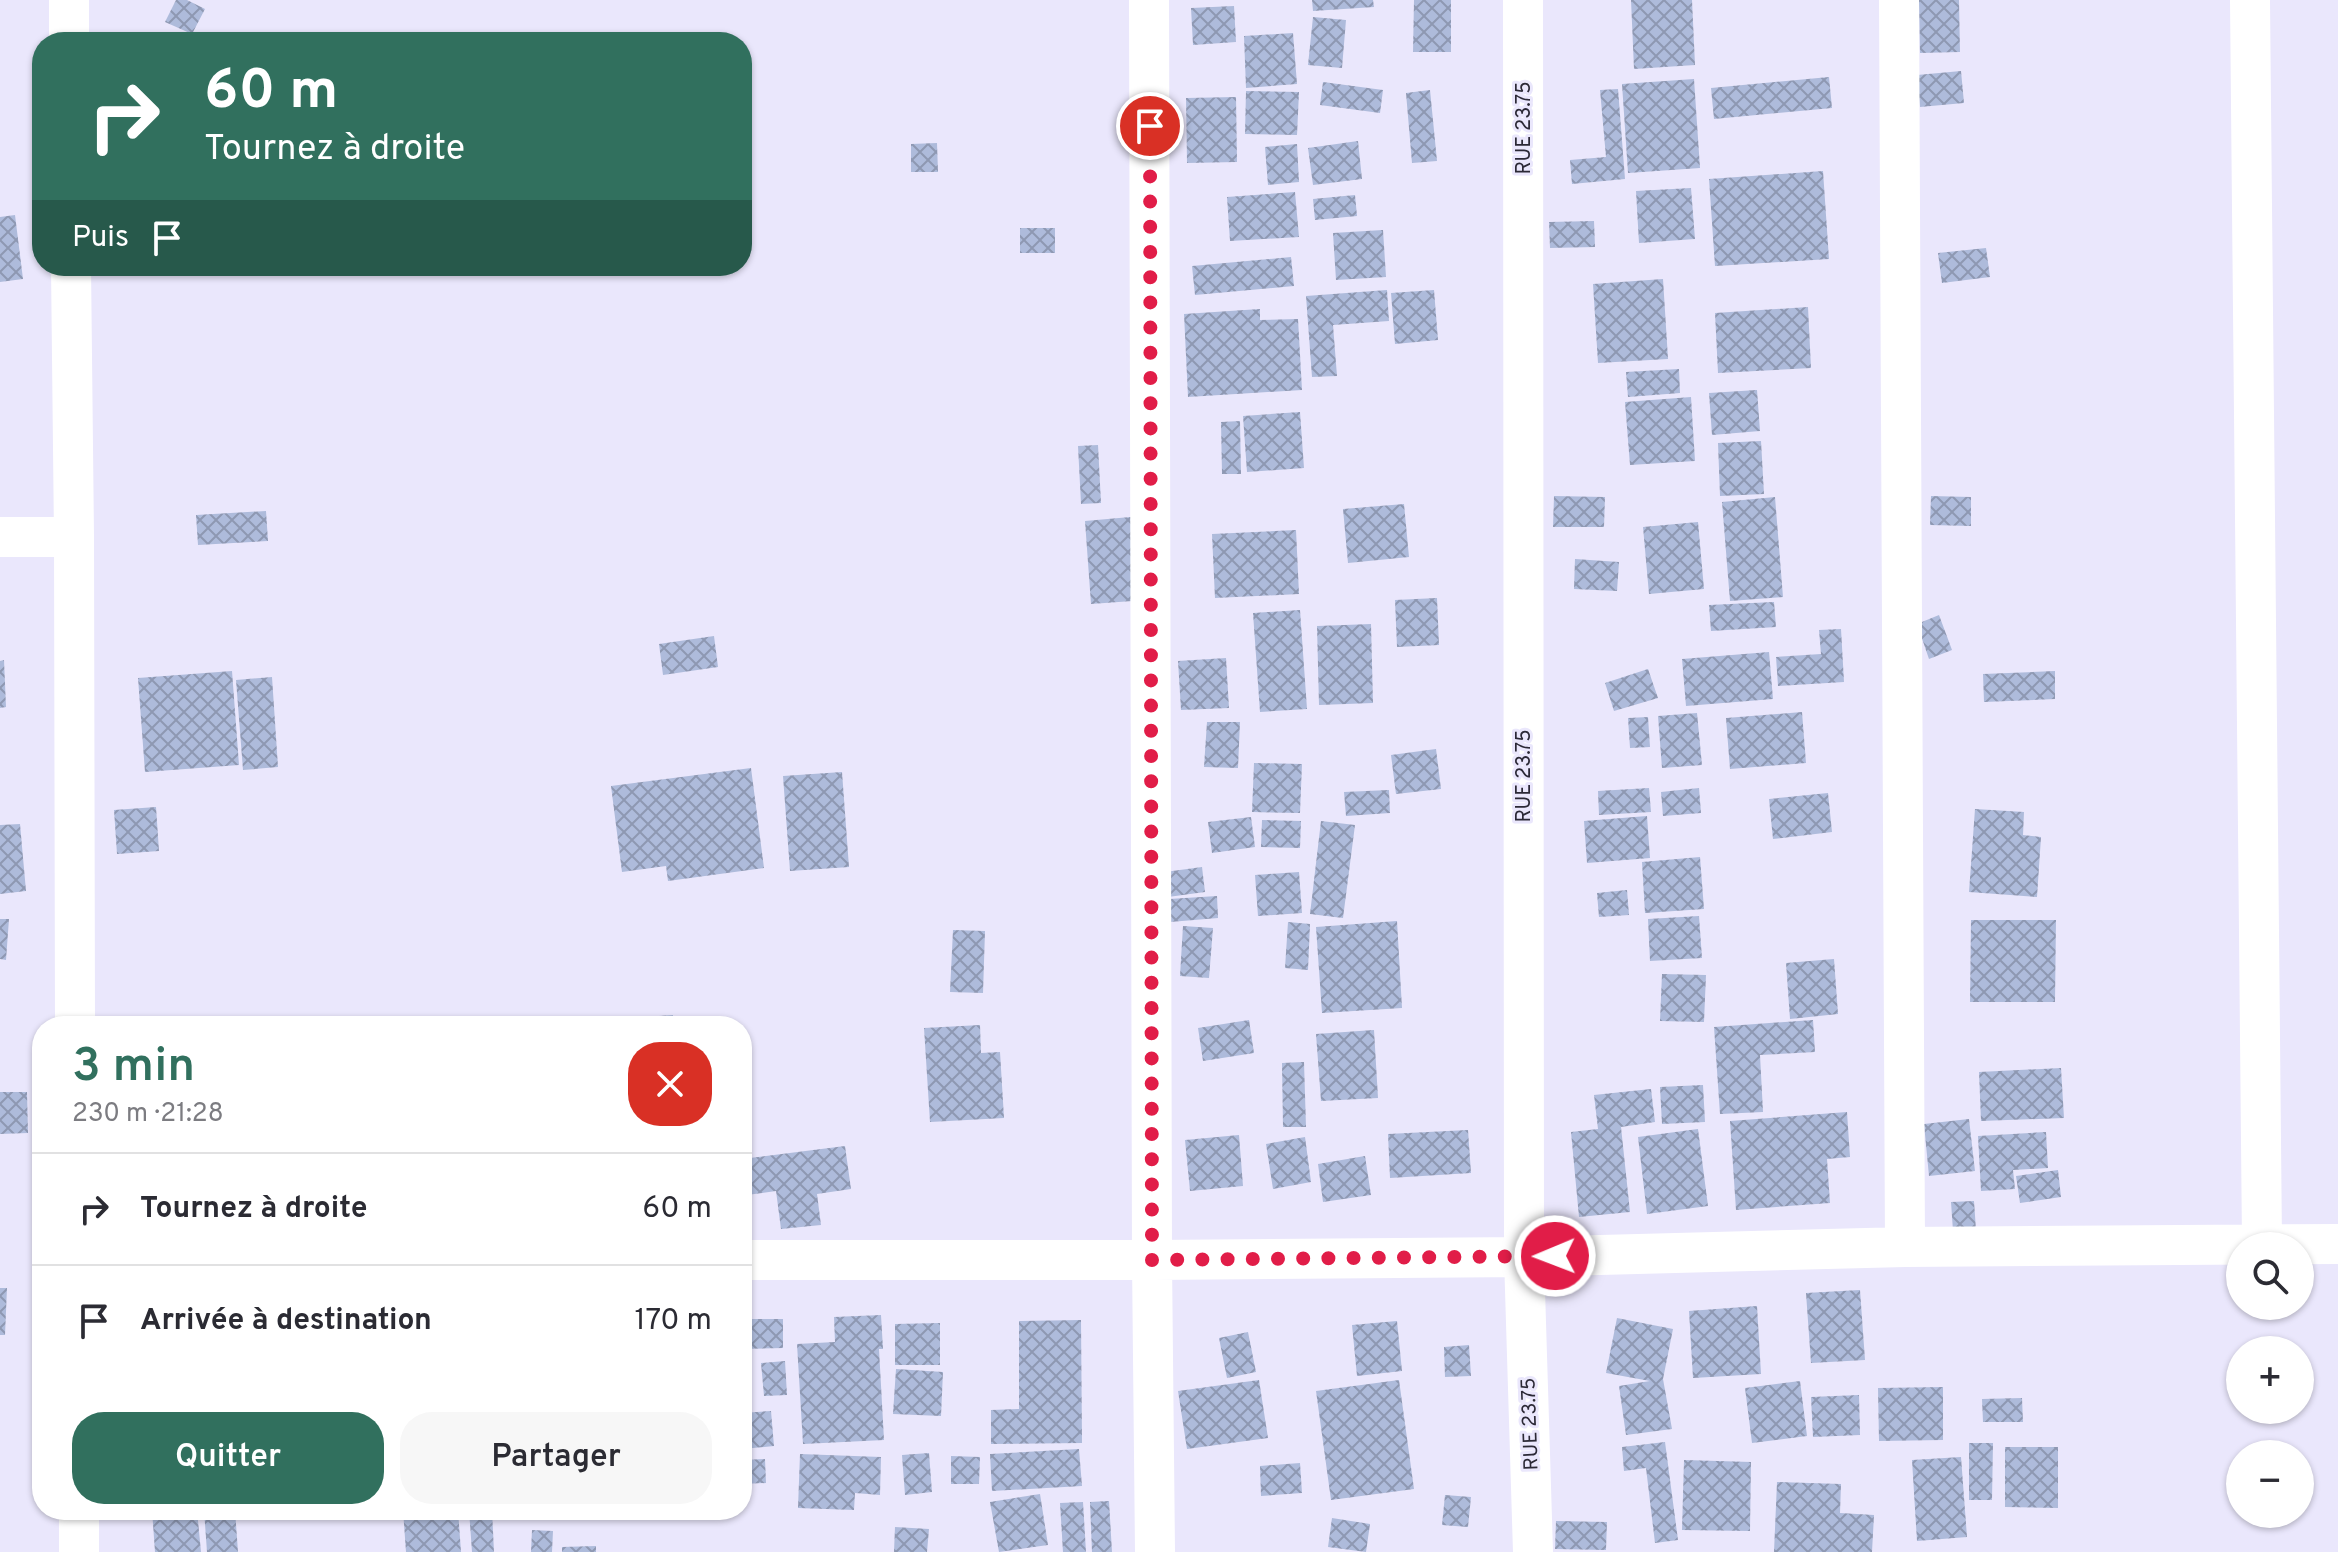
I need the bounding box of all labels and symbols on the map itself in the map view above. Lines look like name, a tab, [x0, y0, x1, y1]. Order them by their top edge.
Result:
street label: RUE 23.75	[1512, 81, 1538, 175]
pin	[1116, 92, 1184, 160]
street label: RUE 23.75	[1512, 729, 1538, 823]
position arrow	[1513, 1214, 1597, 1298]
street label: RUE 23.75	[1516, 1377, 1546, 1471]

